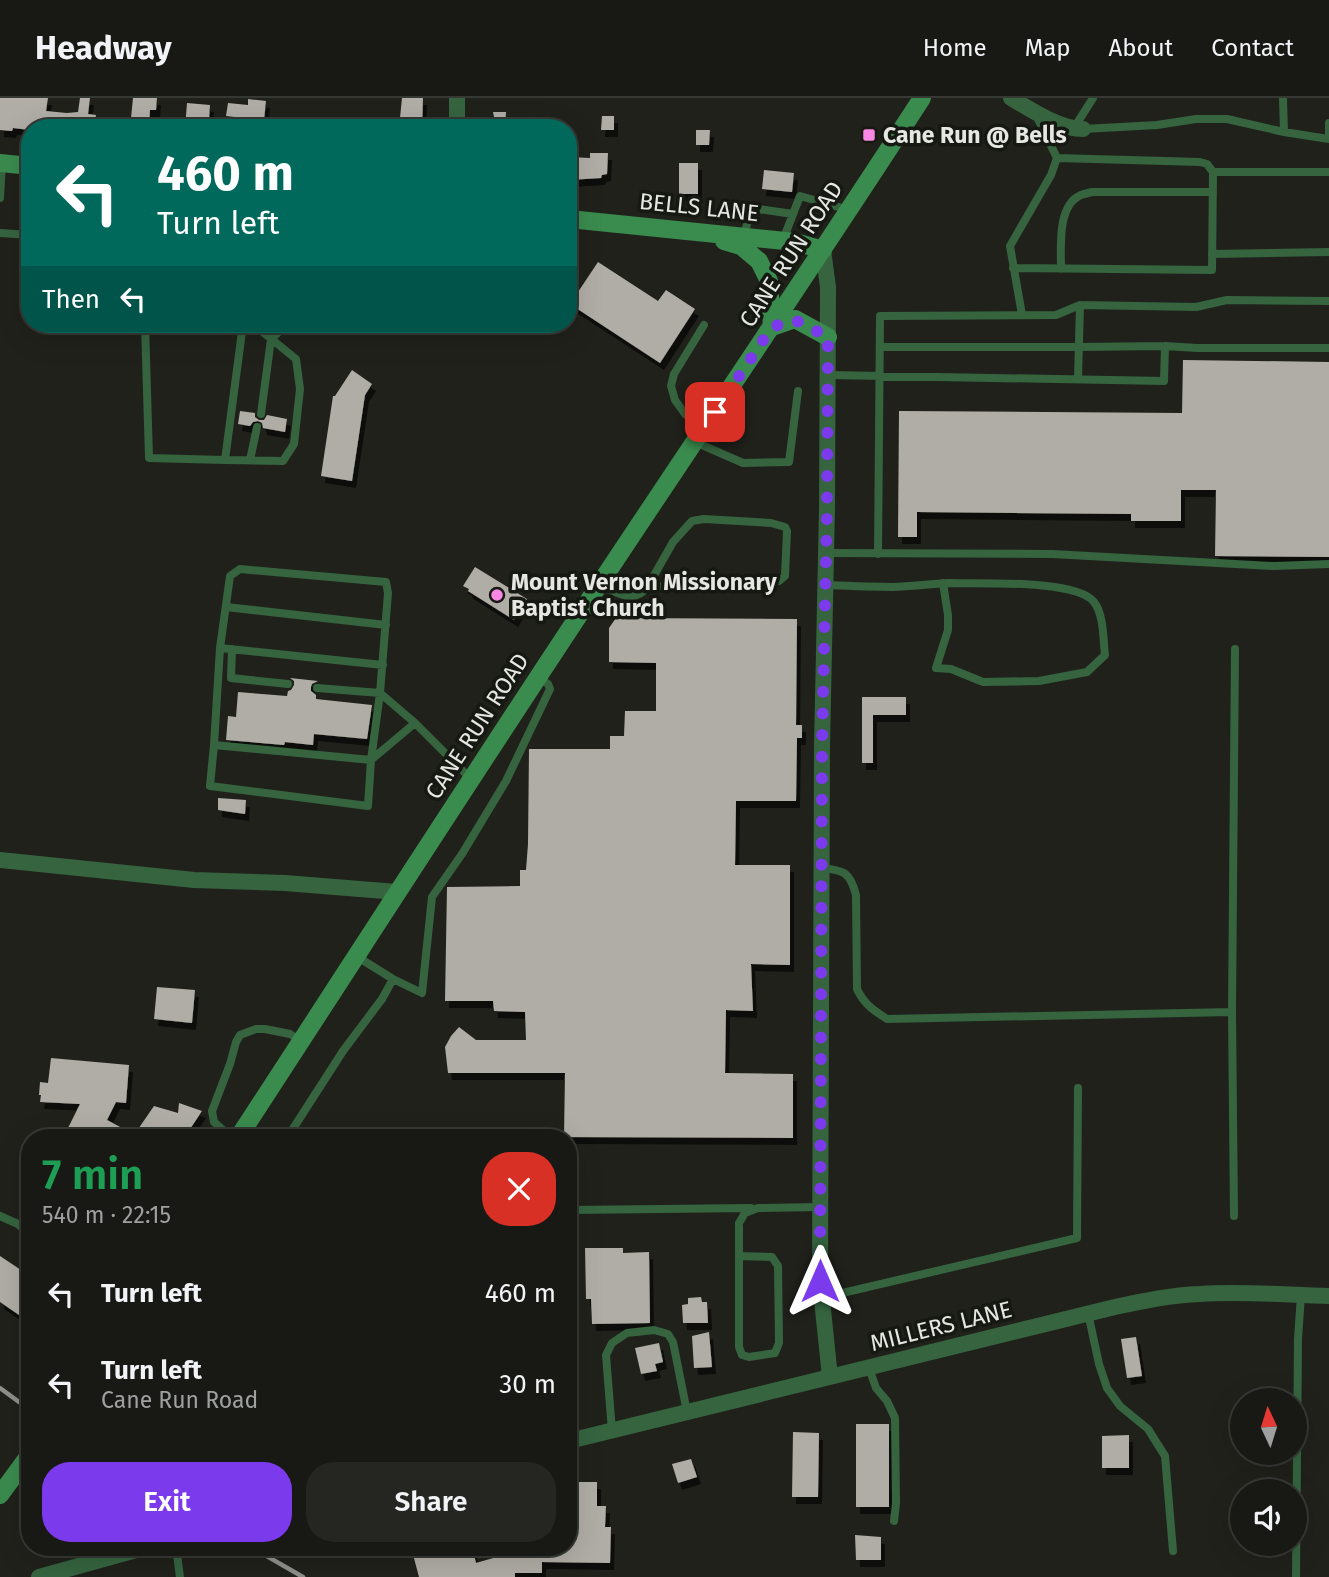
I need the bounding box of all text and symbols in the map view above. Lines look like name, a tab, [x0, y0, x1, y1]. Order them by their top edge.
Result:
text: Headway	[35, 28, 172, 68]
text: Home	[923, 34, 987, 62]
text: Map	[1025, 34, 1071, 62]
text: About	[1109, 34, 1173, 62]
text: Contact	[1211, 34, 1294, 62]
place label: Cane Run @ Bells	[883, 121, 1067, 149]
marker: Cane Run @ Bells	[861, 127, 877, 143]
text: 460 m	[157, 144, 294, 203]
icon: left	[42, 147, 133, 238]
street label: CANE RUN ROAD	[733, 176, 849, 332]
street label: BELLS LANE	[638, 187, 760, 227]
text: Turn left	[157, 204, 279, 242]
icon: left	[114, 280, 152, 318]
text: Then	[42, 284, 100, 315]
pin	[685, 382, 745, 442]
icon: arrive	[696, 393, 734, 431]
place label: Mount Vernon Missionary Baptist Church	[511, 568, 778, 622]
marker: Mount Vernon Missionary Baptist Church	[489, 587, 505, 603]
street label: CANE RUN ROAD	[419, 648, 535, 804]
text: 7 min	[42, 1150, 143, 1200]
button: close	[482, 1152, 556, 1226]
text: 540 m · 22:15	[42, 1201, 171, 1229]
position arrow	[783, 1244, 857, 1318]
icon: left	[42, 1275, 80, 1313]
text: Turn left	[101, 1278, 202, 1309]
text: 460 m	[485, 1278, 556, 1309]
street label: MILLERS LANE	[867, 1295, 1015, 1357]
text: Turn left	[101, 1355, 202, 1386]
icon: left	[42, 1366, 80, 1404]
text: 30 m	[499, 1369, 556, 1400]
text: Cane Run Road	[101, 1386, 258, 1414]
north arrow	[1230, 1388, 1307, 1465]
map controls	[1230, 1388, 1307, 1556]
button: Exit	[42, 1462, 292, 1542]
button: Share	[306, 1462, 556, 1542]
button: sound	[1230, 1479, 1307, 1556]

